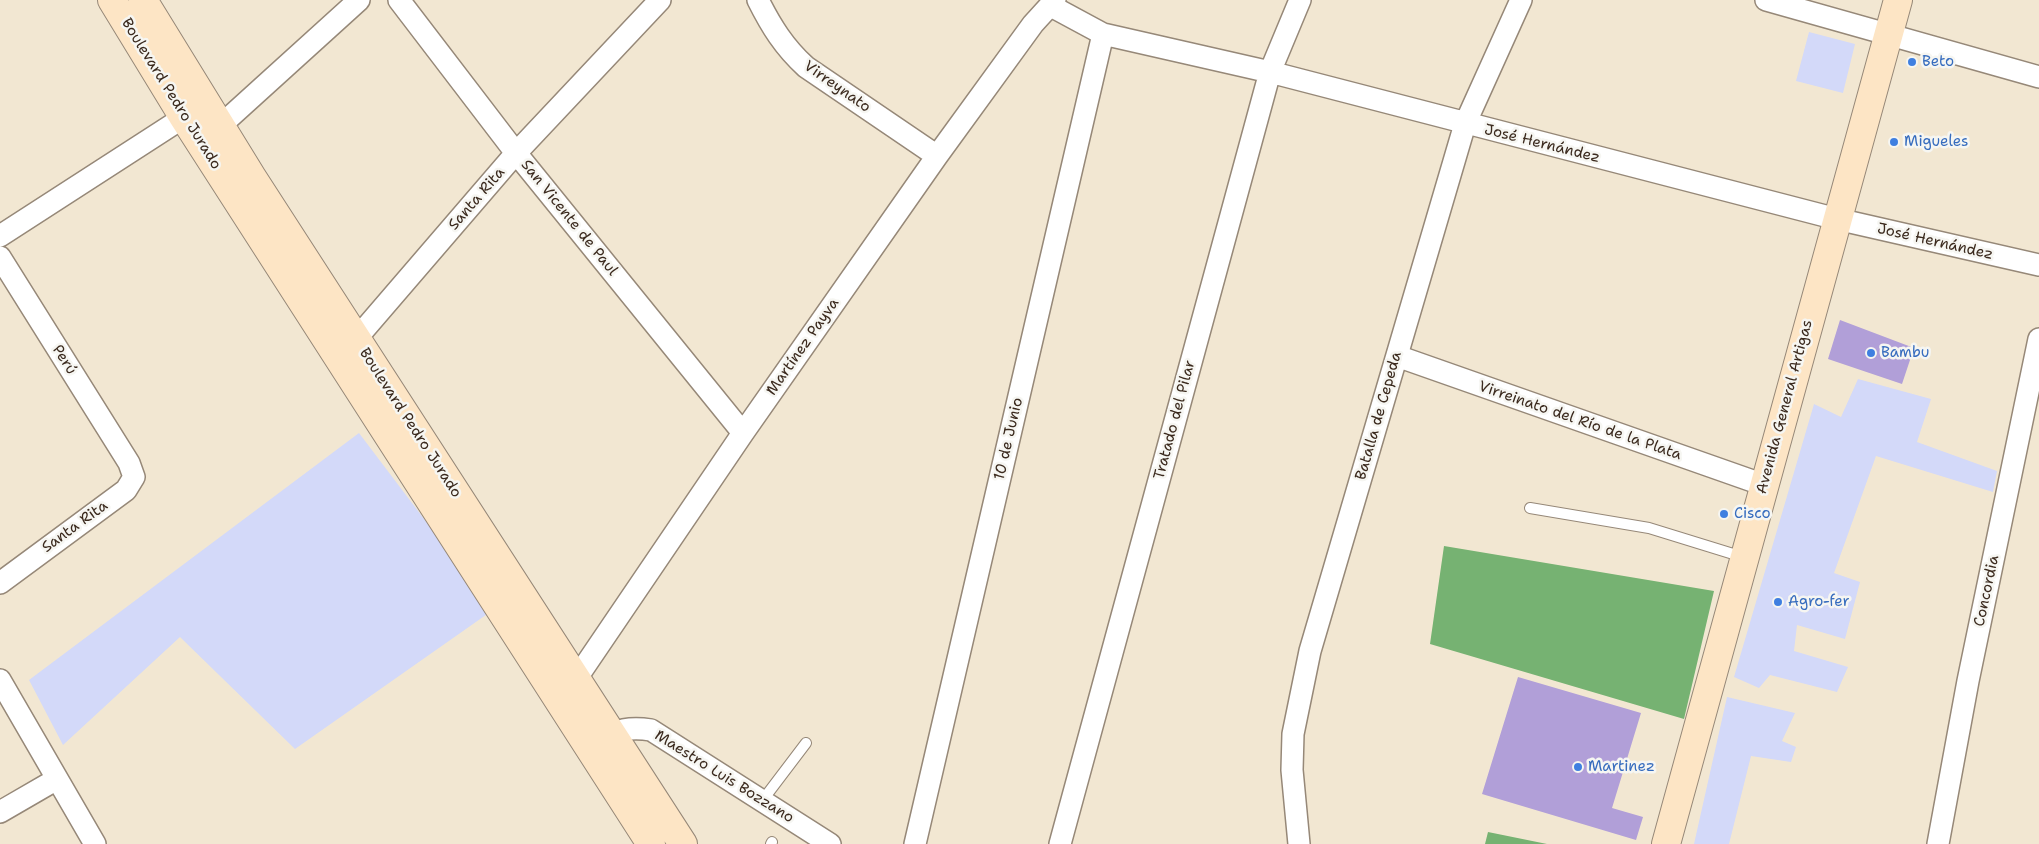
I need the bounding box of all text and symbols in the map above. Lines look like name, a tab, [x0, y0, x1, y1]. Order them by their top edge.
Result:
street label: Boulevard Pedro Jurado	[117, 15, 225, 173]
place label: Beto	[1922, 53, 1954, 71]
marker: Beto	[1906, 56, 1918, 68]
street label: Virreynato	[800, 57, 874, 117]
street label: José Hernández	[1482, 121, 1602, 167]
place label: Migueles	[1904, 133, 1969, 151]
marker: Migueles	[1888, 136, 1900, 148]
street label: San Vicente de Paul	[517, 156, 621, 280]
street label: Santa Rita	[445, 164, 509, 234]
street label: José Hernández	[1875, 220, 1995, 264]
street label: Martínez Payva	[763, 295, 843, 399]
street label: Avenida General Artigas	[1753, 318, 1817, 496]
street label: Perú	[48, 342, 80, 378]
place label: Bambu	[1881, 344, 1929, 362]
street label: Boulevard Pedro Jurado	[355, 345, 465, 501]
marker: Bambu	[1865, 347, 1877, 359]
street label: Batalla de Cepeda	[1352, 350, 1406, 482]
street label: Tratado del Pilar	[1150, 358, 1200, 482]
street label: Virreinato del Río de la Plata	[1476, 378, 1684, 464]
street label: 10 de Junio	[991, 396, 1027, 482]
street label: Santa Rita	[39, 497, 111, 557]
place label: Cisco	[1734, 505, 1771, 523]
marker: Cisco	[1718, 508, 1730, 520]
street label: Concordia	[1971, 554, 2003, 628]
place label: Agro-fer	[1788, 593, 1850, 611]
marker: Agro-fer	[1772, 596, 1784, 608]
street label: Maestro Luis Bozzano	[651, 727, 797, 827]
place label: Martinez	[1588, 758, 1655, 776]
marker: Martinez	[1572, 761, 1584, 773]

